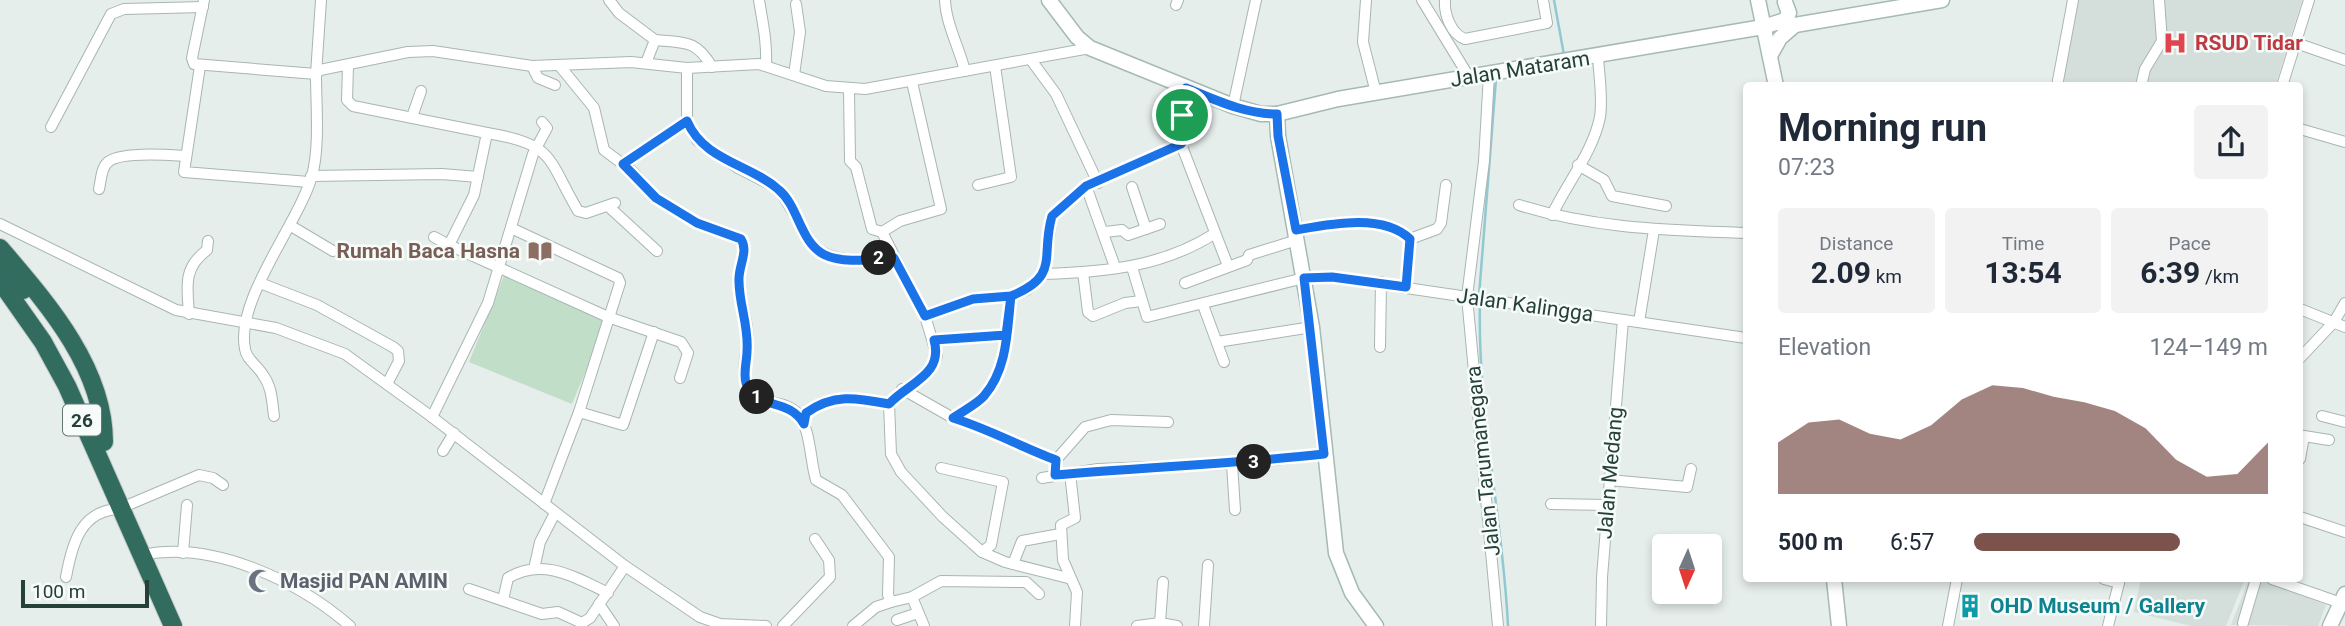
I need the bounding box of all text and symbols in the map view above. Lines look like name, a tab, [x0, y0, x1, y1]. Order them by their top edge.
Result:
hospital icon: RSUD Tidar	[2161, 29, 2189, 57]
place label: RSUD Tidar	[2195, 31, 2303, 55]
street label: Jalan Mataram	[1449, 46, 1591, 92]
pin	[1152, 85, 1212, 145]
icon: arrive	[1163, 96, 1201, 134]
button: share	[2194, 105, 2268, 179]
text: Morning run	[1778, 106, 1987, 150]
text: 07:23	[1778, 154, 1835, 181]
text: Distance	[1819, 232, 1893, 255]
text: Time	[2002, 232, 2044, 255]
text: Pace	[2169, 232, 2211, 255]
library icon: Rumah Baca Hasna	[526, 237, 554, 265]
place label: Rumah Baca Hasna	[336, 239, 520, 263]
pin: 2	[862, 240, 896, 276]
text: 2	[873, 246, 884, 269]
text: 2.09	[1811, 255, 1871, 290]
text: 13:54	[1984, 255, 2062, 290]
text: 6:39	[2140, 255, 2200, 290]
text: km	[1871, 265, 1902, 288]
text: /km	[2200, 265, 2239, 288]
street label: Jalan Kalingga	[1455, 284, 1595, 326]
text: Elevation	[1778, 334, 1871, 361]
text: 124–149 m	[2149, 334, 2268, 361]
street label: Jalan Tarumanegara	[1461, 365, 1505, 557]
pin: 1	[740, 380, 774, 414]
text: 1	[751, 385, 762, 408]
road number: 26	[63, 404, 101, 436]
street label: Jalan Medang	[1592, 406, 1628, 540]
pin: 3	[1236, 444, 1272, 480]
text: 3	[1248, 450, 1259, 473]
text: 500 m	[1778, 529, 1843, 556]
text: 6:57	[1890, 529, 1934, 556]
north arrow	[1652, 534, 1722, 604]
map controls	[1652, 534, 1722, 604]
mosque icon: Masjid PAN AMIN	[246, 567, 274, 595]
place label: Masjid PAN AMIN	[280, 569, 448, 593]
scale bar	[21, 577, 149, 609]
text: 100 m	[32, 580, 85, 603]
building icon: OHD Museum / Gallery	[1956, 592, 1984, 620]
place label: OHD Museum / Gallery	[1990, 594, 2206, 618]

